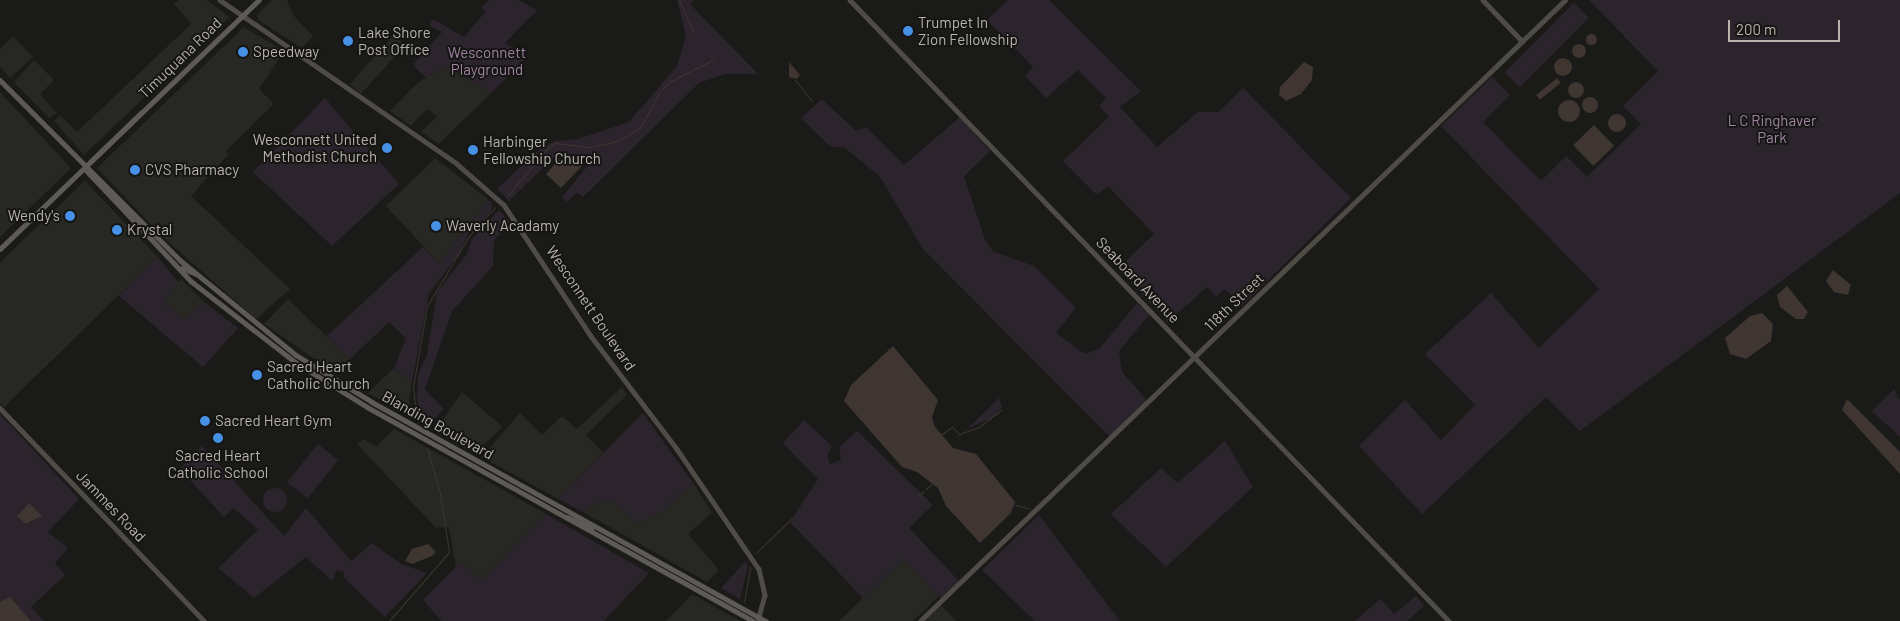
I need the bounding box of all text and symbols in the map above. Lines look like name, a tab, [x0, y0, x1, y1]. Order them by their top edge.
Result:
scale bar	[1730, 10, 1842, 42]
place label: Trumpet In Zion Fellowship	[918, 13, 1018, 48]
street label: Timuquana Road	[135, 14, 225, 102]
text: 200 m	[1736, 20, 1776, 38]
place label: Lake Shore Post Office	[358, 23, 431, 58]
marker: Trumpet In Zion Fellowship	[902, 25, 914, 37]
marker: Lake Shore Post Office	[342, 35, 354, 47]
place label: Speedway	[253, 43, 319, 61]
park label: Wesconnett Playground	[448, 43, 526, 78]
marker: Speedway	[237, 46, 249, 58]
park label: L C Ringhaver Park	[1728, 111, 1816, 146]
place label: Wesconnett United Methodist Church	[253, 130, 377, 165]
place label: Harbinger Fellowship Church	[483, 132, 601, 167]
marker: Wesconnett United Methodist Church	[381, 142, 393, 154]
marker: Harbinger Fellowship Church	[467, 144, 479, 156]
place label: CVS Pharmacy	[145, 161, 239, 179]
marker: CVS Pharmacy	[129, 164, 141, 176]
place label: Wendy's	[8, 207, 60, 225]
marker: Wendy's	[64, 210, 76, 222]
place label: Waverly Acadamy	[446, 217, 559, 235]
marker: Waverly Acadamy	[430, 220, 442, 232]
place label: Krystal	[127, 221, 172, 239]
marker: Krystal	[111, 224, 123, 236]
street label: Seaboard Avenue	[1092, 233, 1184, 327]
street label: Wesconnett Boulevard	[543, 242, 639, 374]
street label: 118th Street	[1200, 269, 1268, 335]
place label: Sacred Heart Catholic Church	[267, 357, 370, 392]
marker: Sacred Heart Catholic Church	[251, 369, 263, 381]
street label: Blanding Boulevard	[379, 387, 497, 463]
place label: Sacred Heart Gym	[215, 412, 332, 430]
marker: Sacred Heart Gym	[199, 415, 211, 427]
marker: Sacred Heart Catholic School	[212, 432, 224, 444]
place label: Sacred Heart Catholic School	[168, 446, 268, 481]
street label: Jammes Road	[72, 467, 150, 545]

